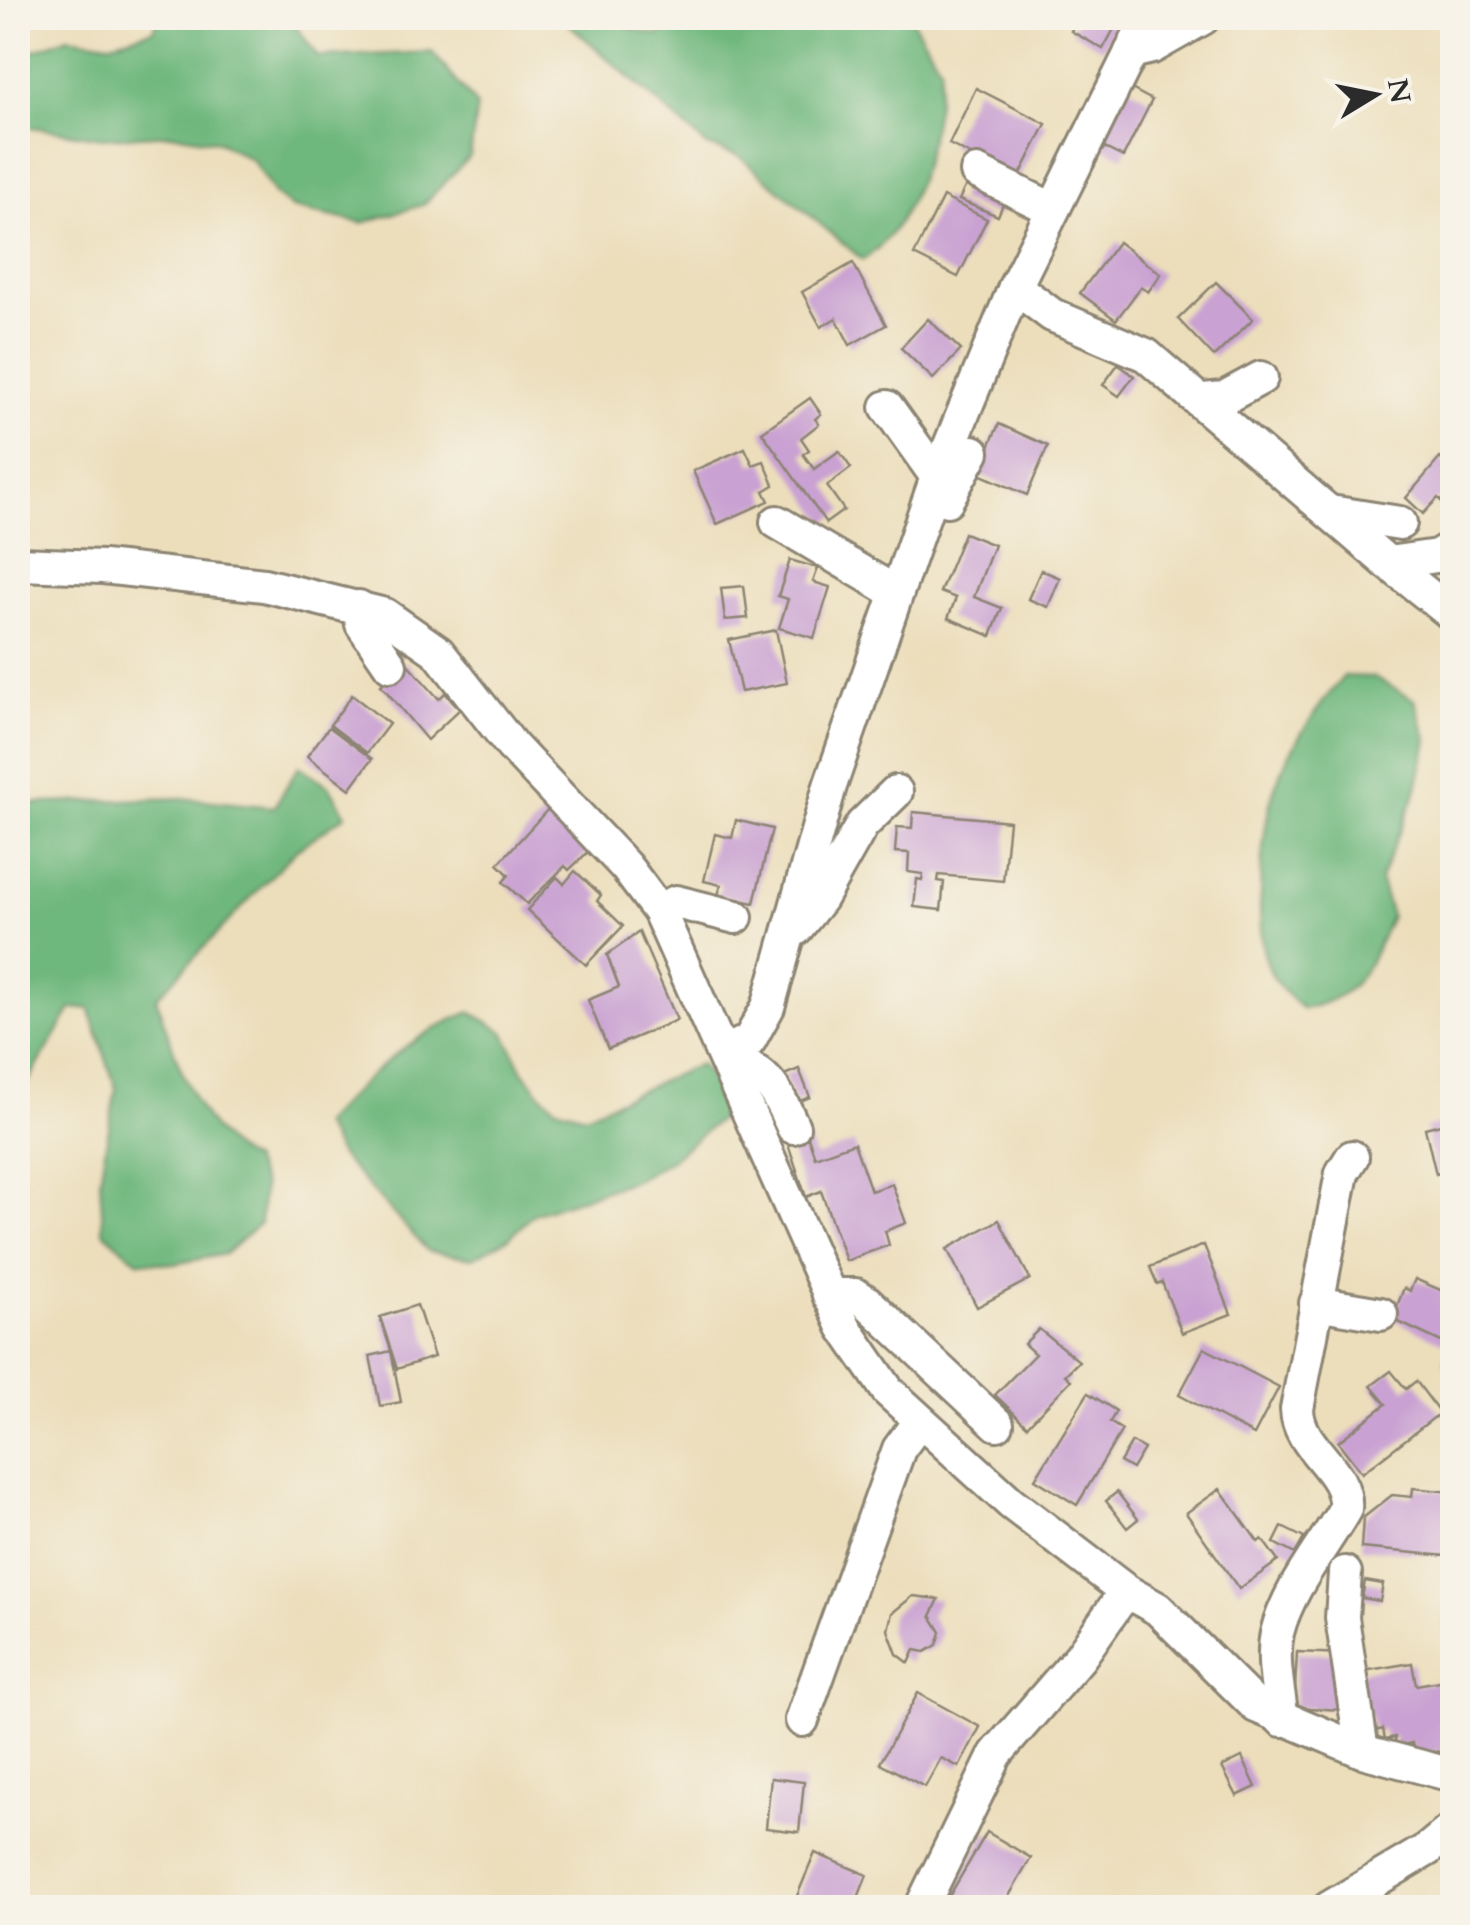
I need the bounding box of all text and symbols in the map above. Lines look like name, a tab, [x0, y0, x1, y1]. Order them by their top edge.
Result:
north arrow	[1325, 45, 1425, 145]
text: N	[1378, 76, 1419, 106]

